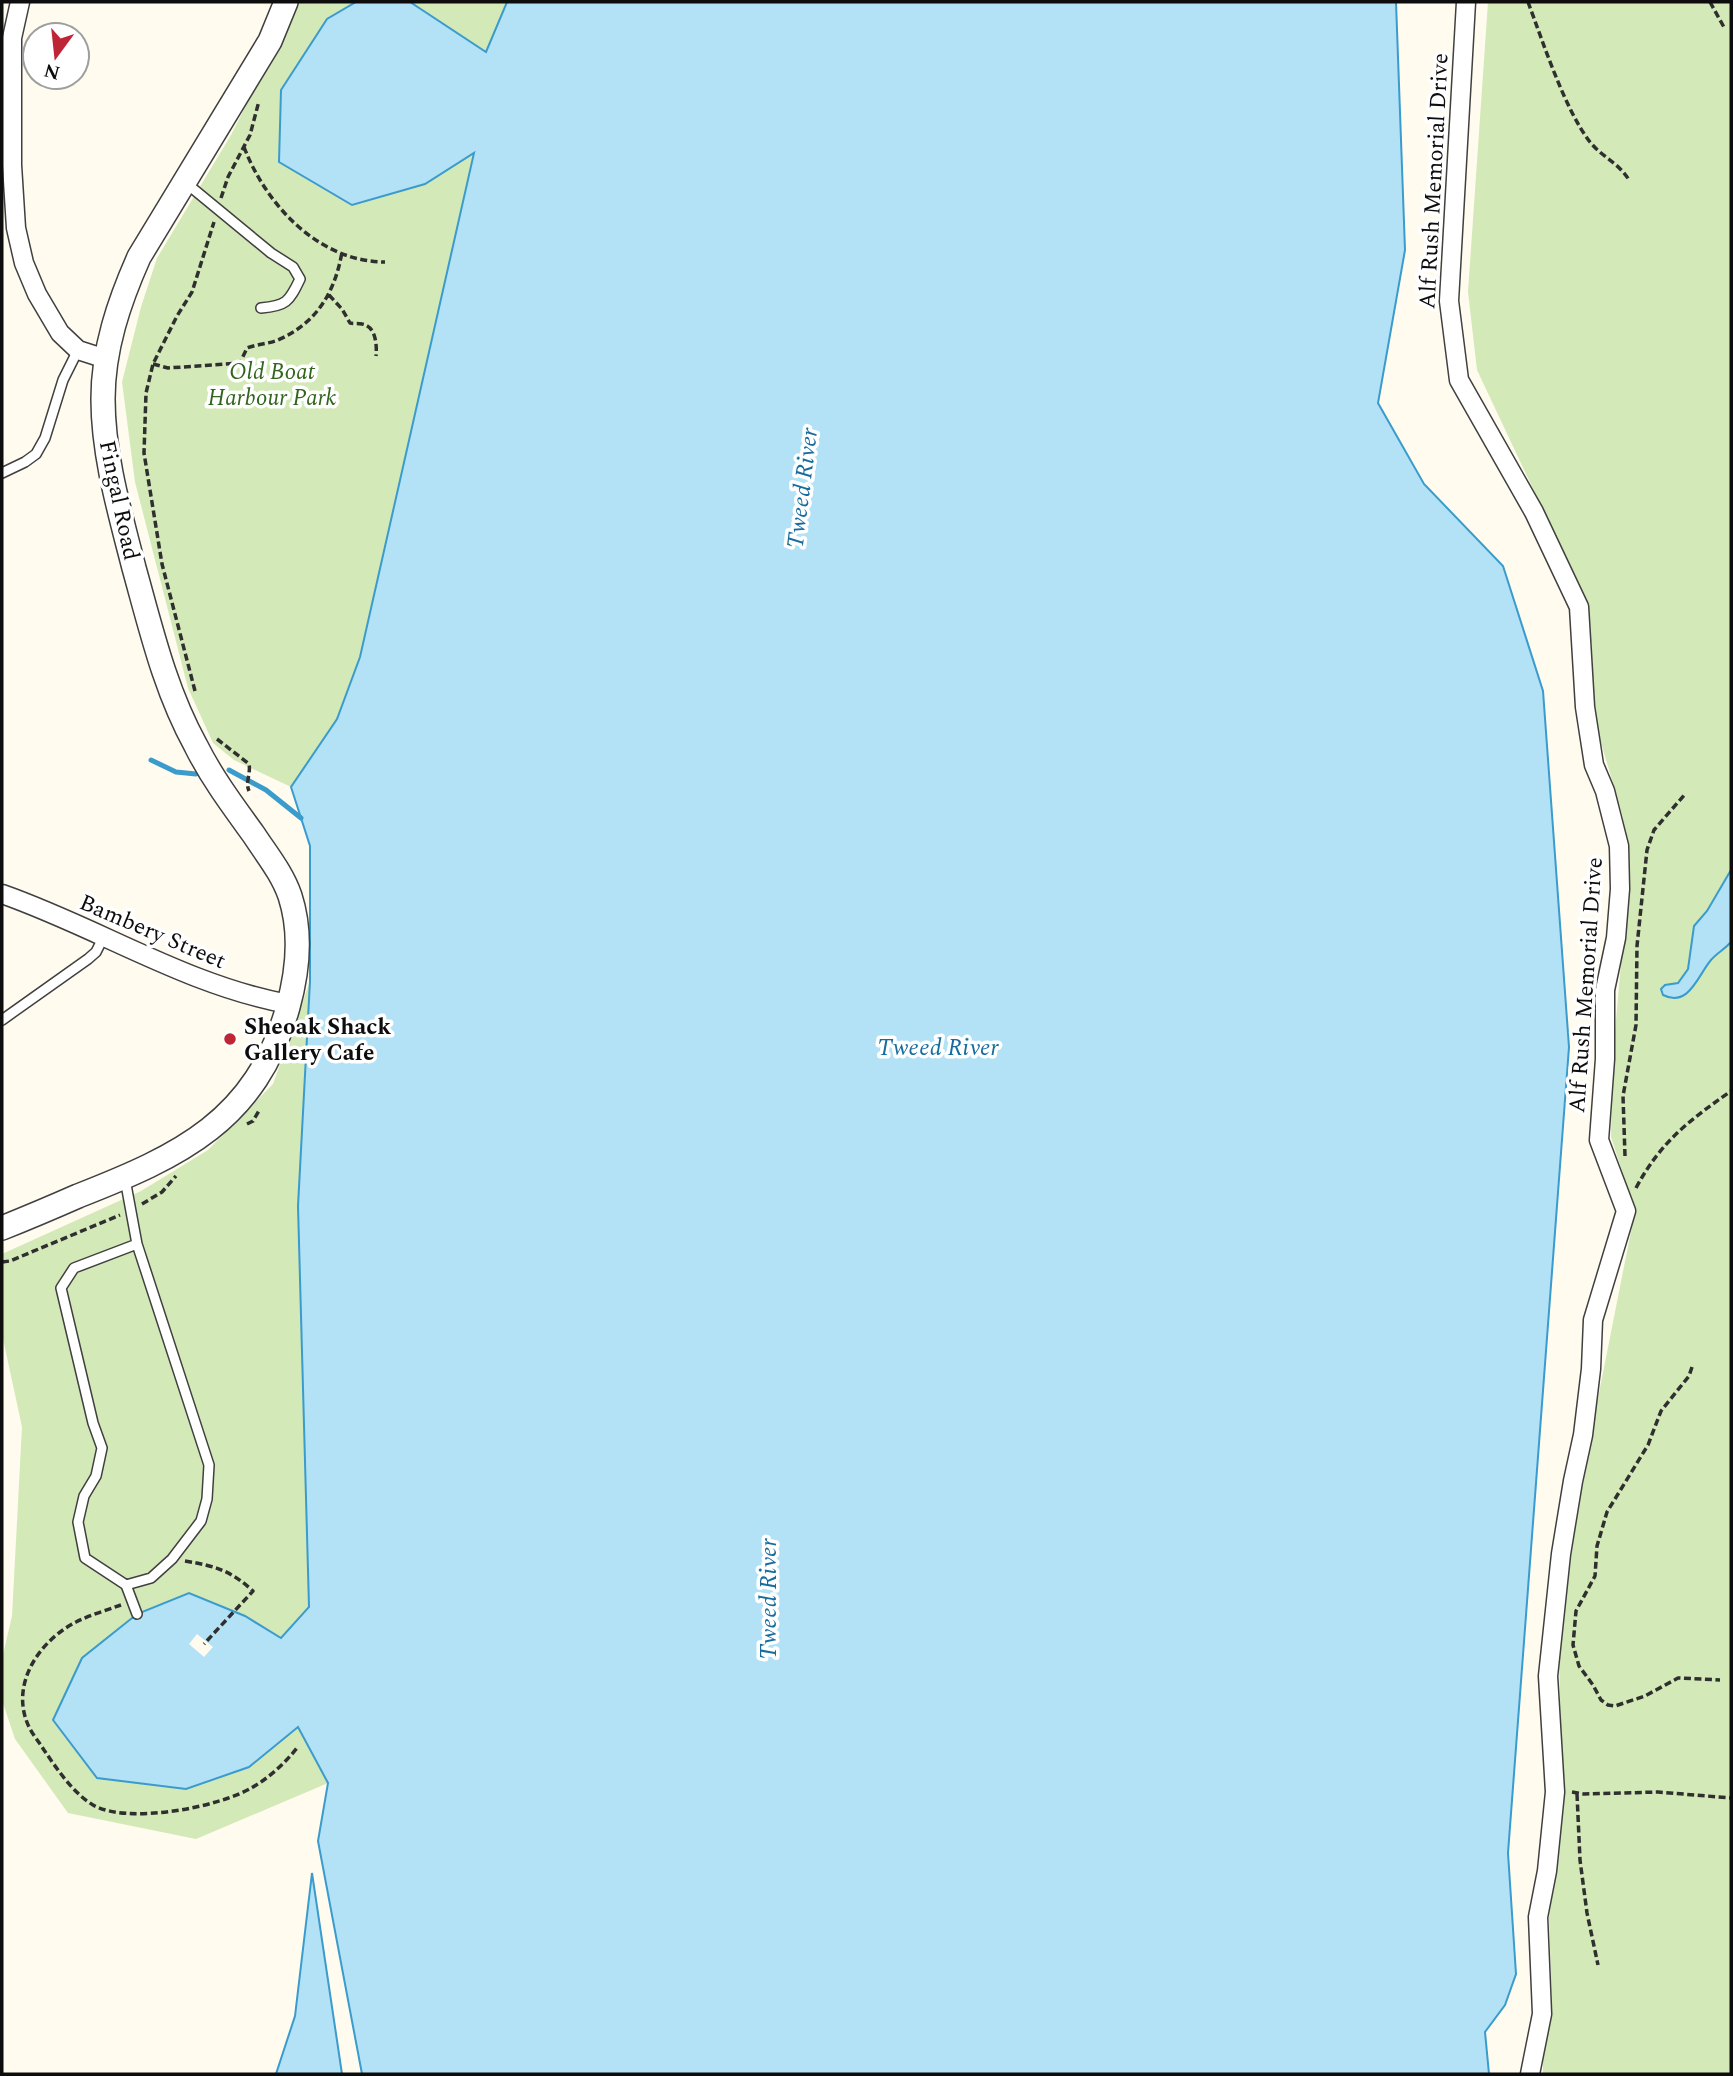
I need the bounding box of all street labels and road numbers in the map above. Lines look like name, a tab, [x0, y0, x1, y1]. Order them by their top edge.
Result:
street label: Alf Rush Memorial Drive	[1410, 52, 1459, 310]
street label: Fingal Road	[89, 437, 148, 564]
street label: Alf Rush Memorial Drive	[1560, 856, 1613, 1114]
street label: Bambery Street	[74, 886, 231, 979]

